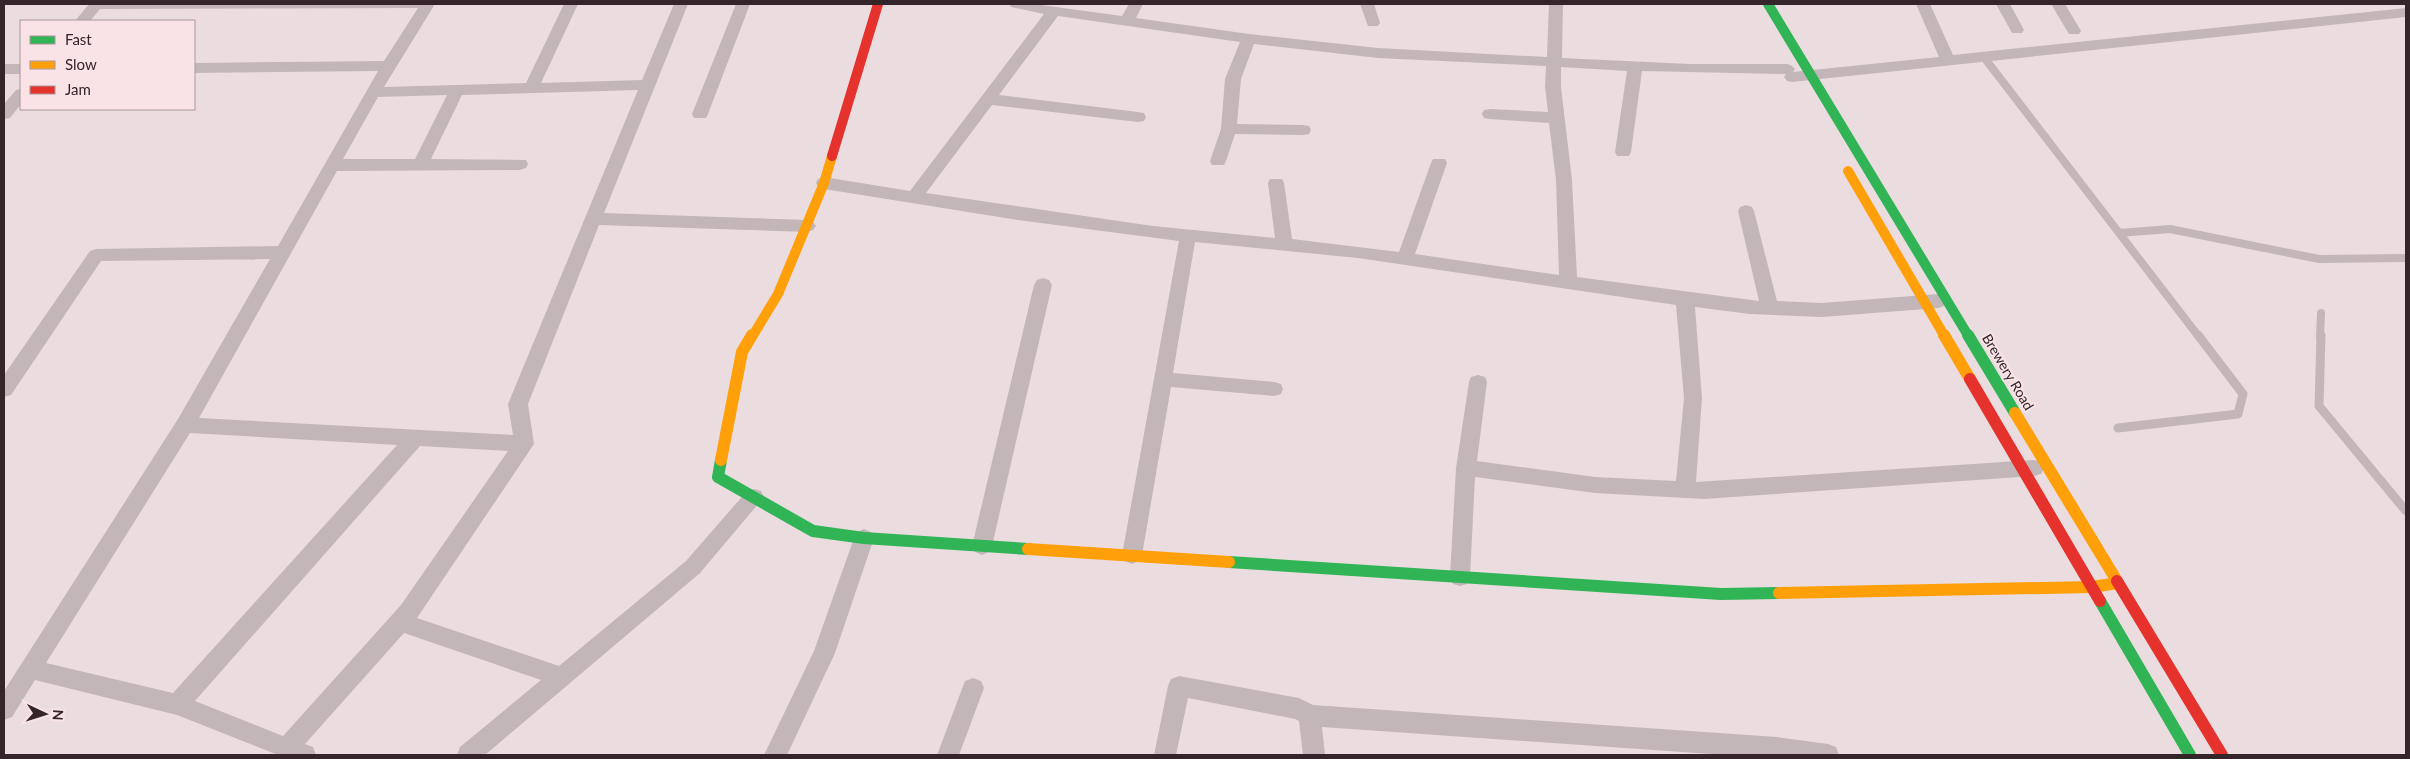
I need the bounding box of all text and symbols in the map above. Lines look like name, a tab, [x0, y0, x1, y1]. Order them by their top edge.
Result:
legend	[20, 20, 195, 110]
text: Fast	[65, 30, 92, 48]
text: Slow	[65, 55, 97, 73]
text: Jam	[65, 80, 91, 98]
street label: Brewery Road	[1979, 331, 2038, 413]
north arrow	[20, 689, 70, 739]
text: N	[50, 709, 67, 721]

